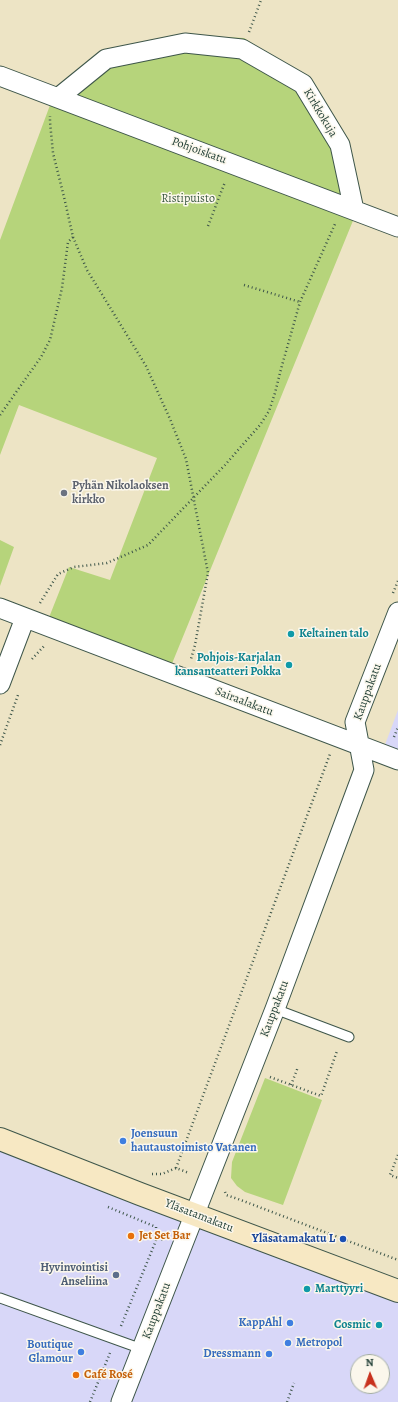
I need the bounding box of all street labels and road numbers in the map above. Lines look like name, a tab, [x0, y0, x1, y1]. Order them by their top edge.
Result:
street label: Kirkkokuja	[300, 86, 340, 140]
street label: Pohjoiskatu	[170, 134, 228, 168]
street label: Kauppakatu	[351, 662, 385, 722]
street label: Sairaalakatu	[213, 684, 275, 720]
street label: Kauppakatu	[258, 979, 292, 1039]
street label: Yläsatamakatu	[163, 1196, 235, 1236]
street label: Kauppakatu	[140, 1281, 174, 1341]

